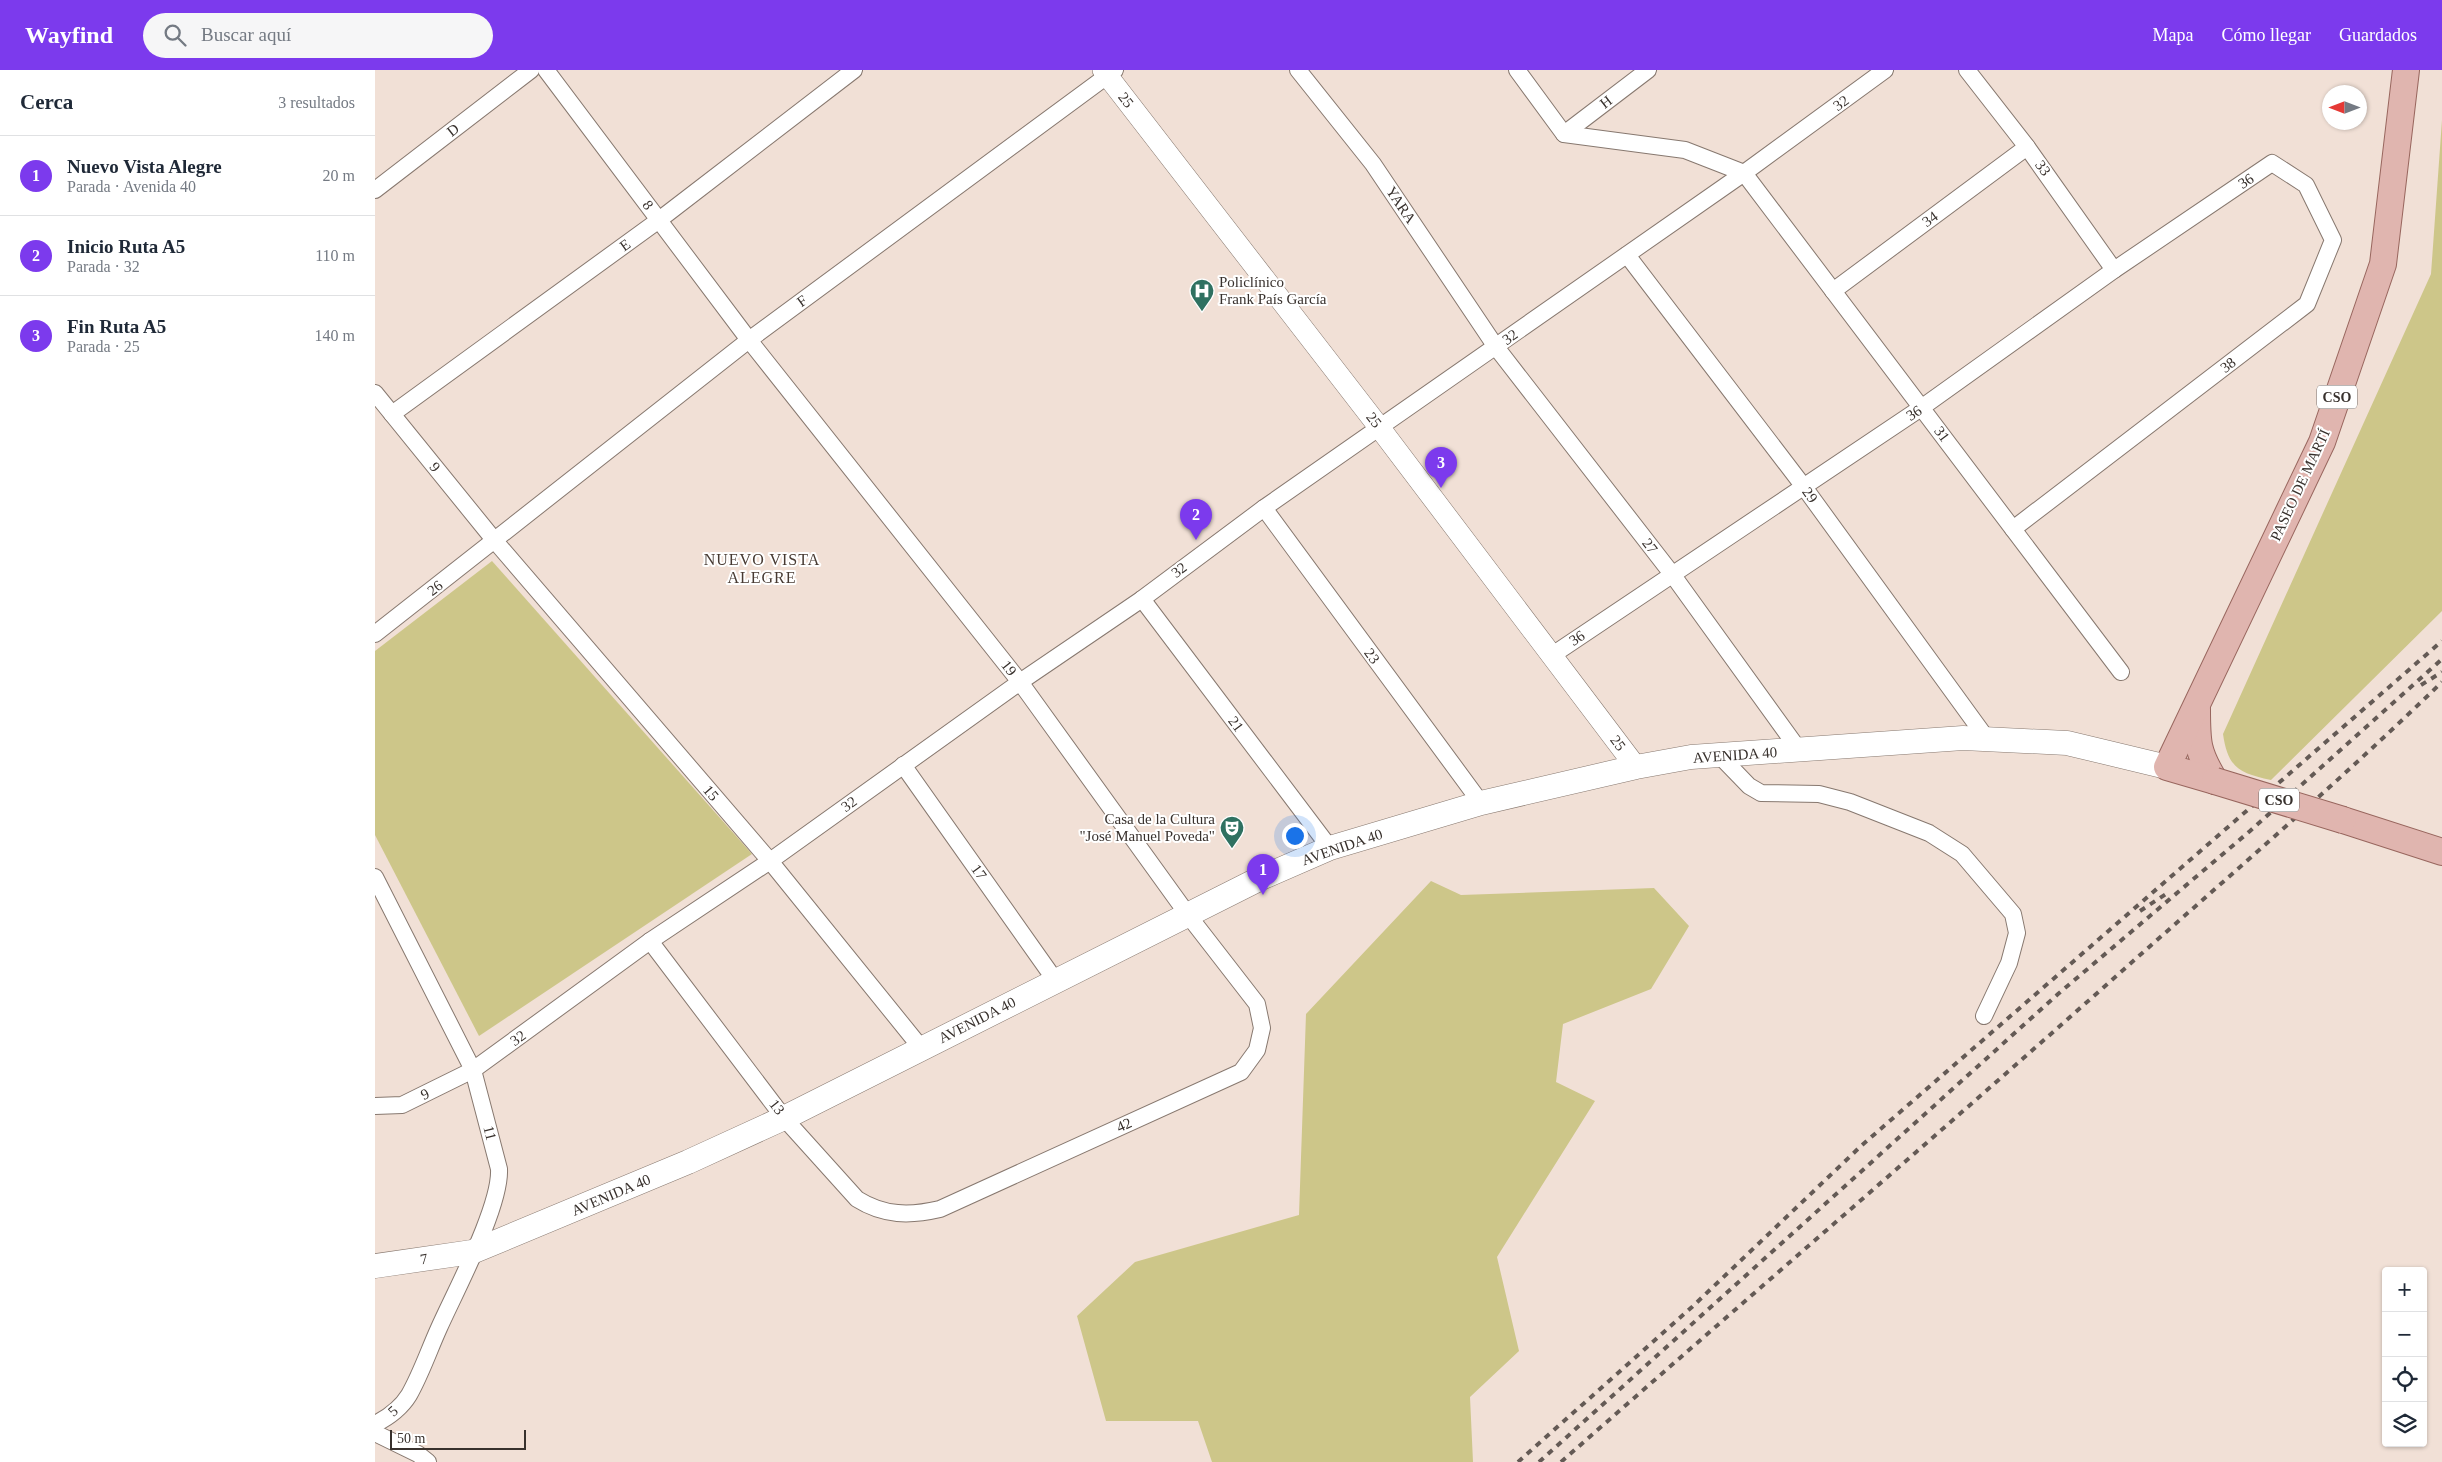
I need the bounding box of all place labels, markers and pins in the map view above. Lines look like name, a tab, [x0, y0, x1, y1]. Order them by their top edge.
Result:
place label: Policlínico Frank País García	[1219, 274, 1327, 307]
hospital icon: Policlínico Frank País García	[1189, 278, 1215, 312]
pin: 3	[1425, 447, 1457, 488]
pin: 2	[1180, 499, 1212, 540]
place label: Casa de la Cultura "José Manuel Poveda"	[1079, 811, 1215, 844]
theatre icon: Casa de la Cultura "José Manuel Poveda"	[1219, 815, 1245, 849]
pin: 1	[1247, 854, 1279, 895]

